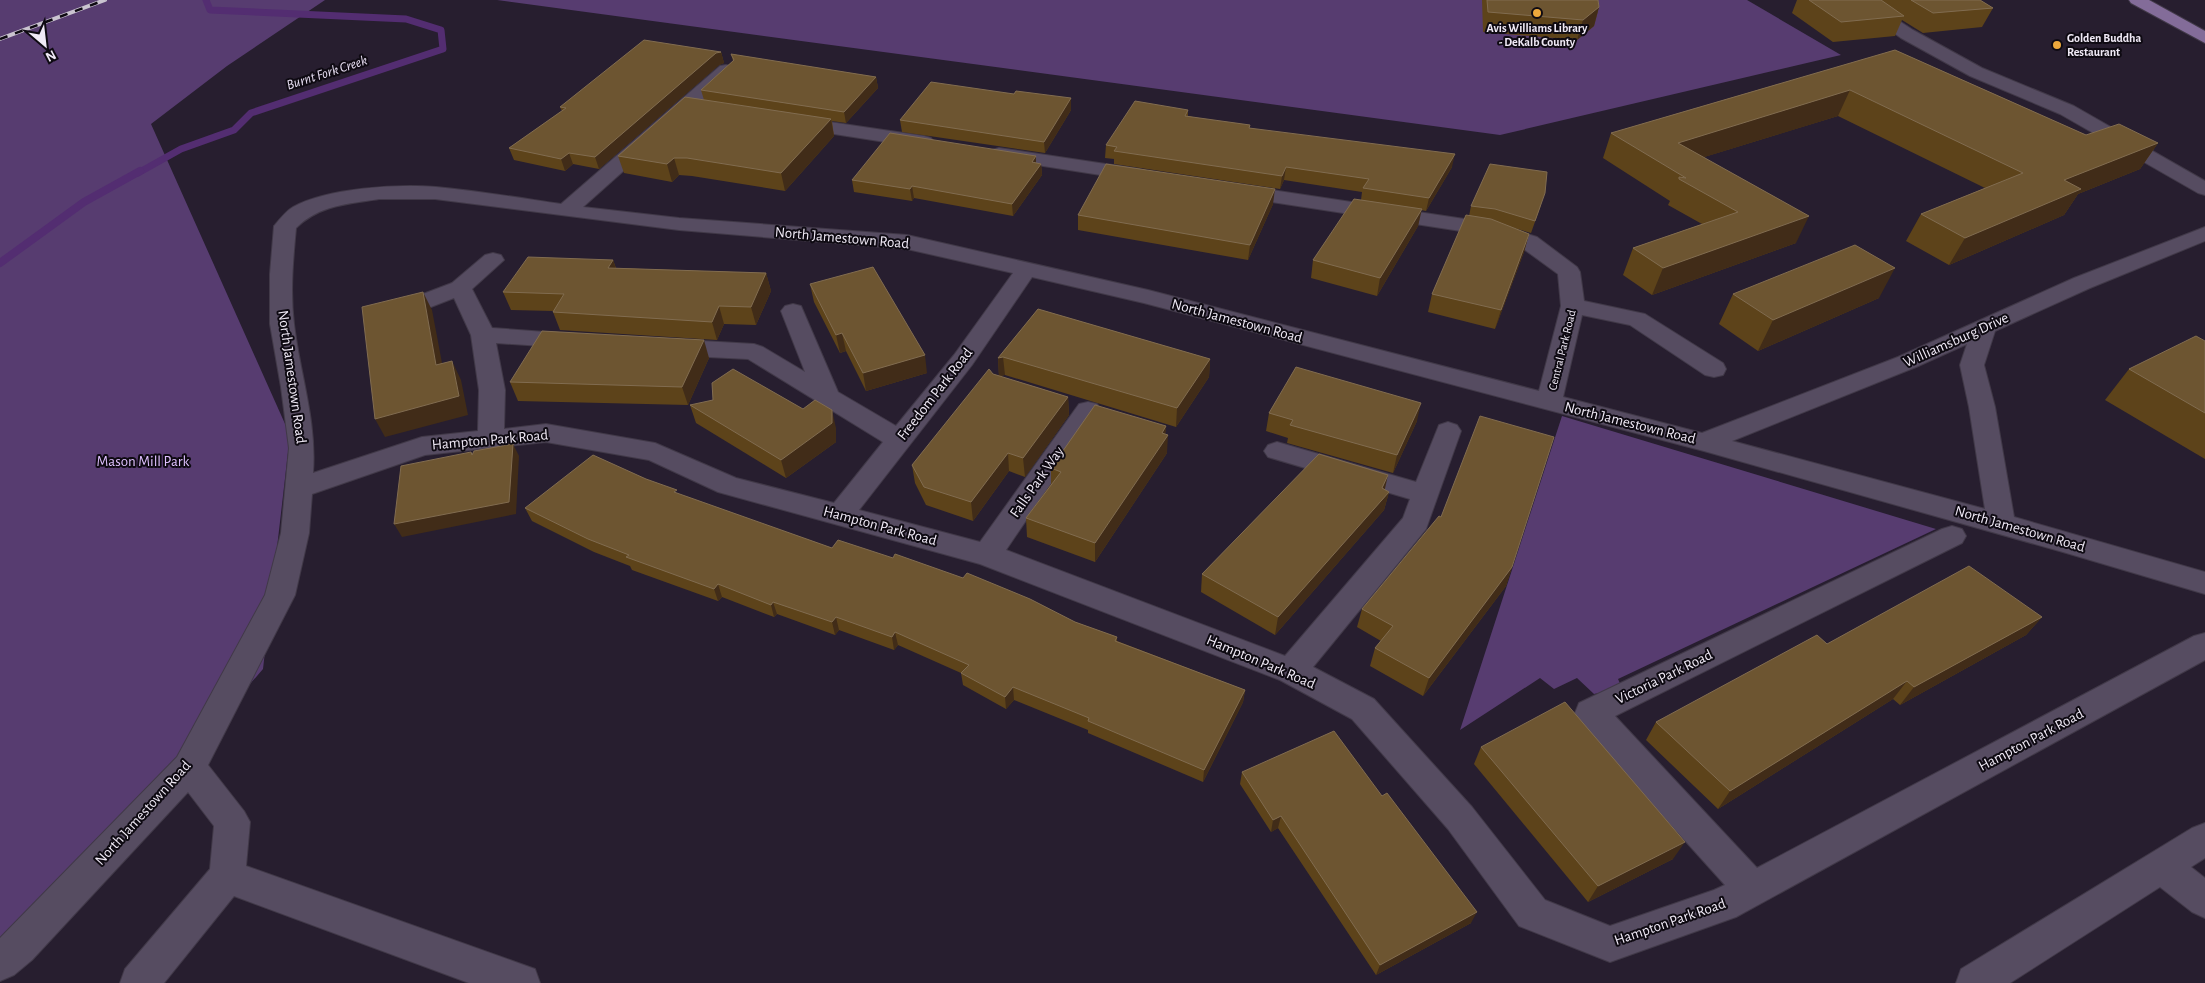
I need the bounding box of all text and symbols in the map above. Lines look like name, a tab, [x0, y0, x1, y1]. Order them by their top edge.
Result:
marker: Avis Williams Library - DeKalb County	[1531, 7, 1543, 19]
north arrow	[20, 20, 70, 70]
place label: Avis Williams Library - DeKalb County	[1487, 22, 1588, 49]
place label: Golden Buddha Restaurant	[2067, 32, 2141, 58]
marker: Golden Buddha Restaurant	[2051, 39, 2063, 51]
text: N	[43, 47, 58, 64]
water label: Burnt Fork Creek	[285, 53, 370, 93]
street label: North Jamestown Road	[774, 225, 910, 251]
street label: North Jamestown Road	[1170, 296, 1304, 346]
street label: North Jamestown Road	[275, 309, 309, 445]
street label: Central Park Road	[1546, 309, 1578, 391]
street label: Williamsburg Drive	[1901, 310, 2011, 370]
street label: Freedom Park Road	[895, 345, 976, 443]
street label: North Jamestown Road	[1563, 399, 1697, 447]
street label: Hampton Park Road	[431, 427, 549, 453]
street label: Falls Park Way	[1007, 443, 1067, 520]
park label: Mason Mill Park	[97, 454, 190, 469]
street label: North Jamestown Road	[1953, 503, 2087, 555]
street label: Hampton Park Road	[822, 504, 938, 548]
street label: Hampton Park Road	[1204, 632, 1318, 692]
street label: Victoria Park Road	[1613, 647, 1715, 707]
street label: Hampton Park Road	[1976, 706, 2086, 774]
street label: North Jamestown Road	[92, 758, 194, 868]
street label: Hampton Park Road	[1612, 896, 1728, 948]

